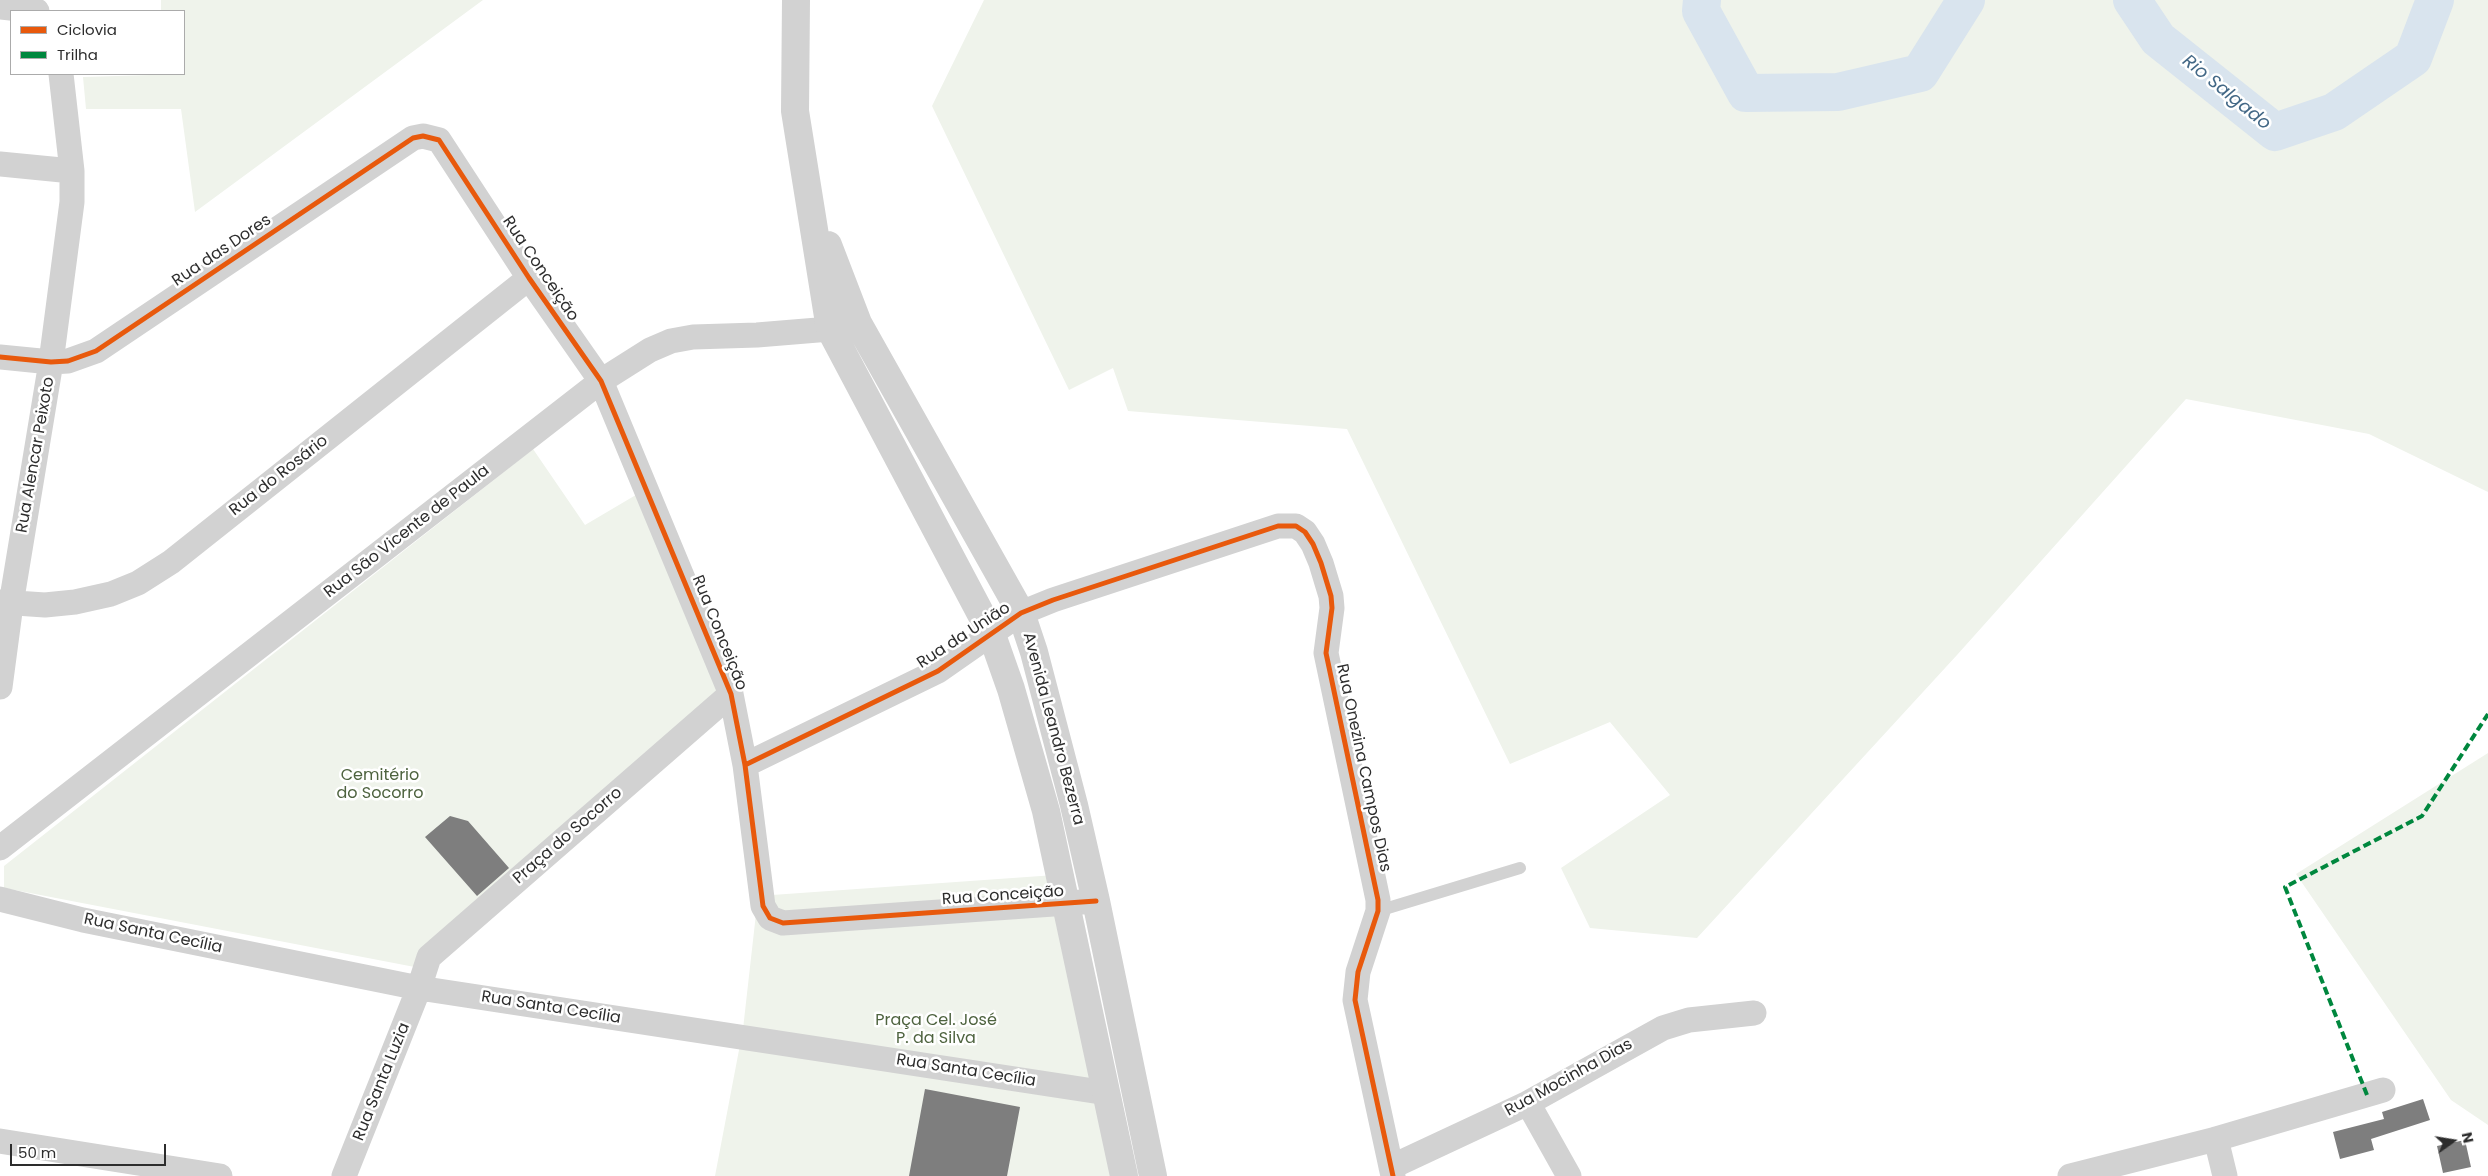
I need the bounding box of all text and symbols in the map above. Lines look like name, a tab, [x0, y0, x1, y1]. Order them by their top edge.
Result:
legend	[10, 10, 185, 75]
text: Ciclovia	[57, 19, 117, 40]
text: Trilha	[57, 44, 98, 65]
water label: Rio Salgado	[2177, 51, 2275, 135]
street label: Rua das Dores	[169, 211, 275, 291]
street label: Rua Conceição	[498, 213, 582, 325]
street label: Rua Alencar Peixoto	[13, 376, 59, 534]
street label: Rua do Rosário	[226, 432, 332, 520]
street label: Rua São Vicente de Paula	[321, 461, 493, 603]
street label: Rua Conceição	[687, 573, 751, 693]
street label: Rua da União	[914, 599, 1014, 673]
street label: Avenida Leandro Bezerra	[1018, 631, 1088, 827]
street label: Rua Onezina Campos Dias	[1332, 662, 1394, 874]
park label: Cemitério do Socorro	[336, 766, 424, 804]
street label: Praça do Socorro	[510, 784, 626, 888]
street label: Rua Conceição	[941, 882, 1065, 910]
street label: Rua Santa Cecília	[82, 910, 224, 958]
street label: Rua Santa Cecília	[480, 987, 622, 1029]
park label: Praça Cel. José P. da Silva	[875, 1011, 997, 1049]
street label: Rua Santa Luzia	[350, 1020, 414, 1144]
street label: Rua Mocinha Dias	[1502, 1035, 1636, 1121]
street label: Rua Santa Cecília	[895, 1050, 1037, 1092]
north arrow	[2428, 1116, 2478, 1166]
text: N	[2457, 1130, 2479, 1145]
scale bar	[12, 1134, 169, 1166]
text: 50 m	[18, 1142, 56, 1163]

